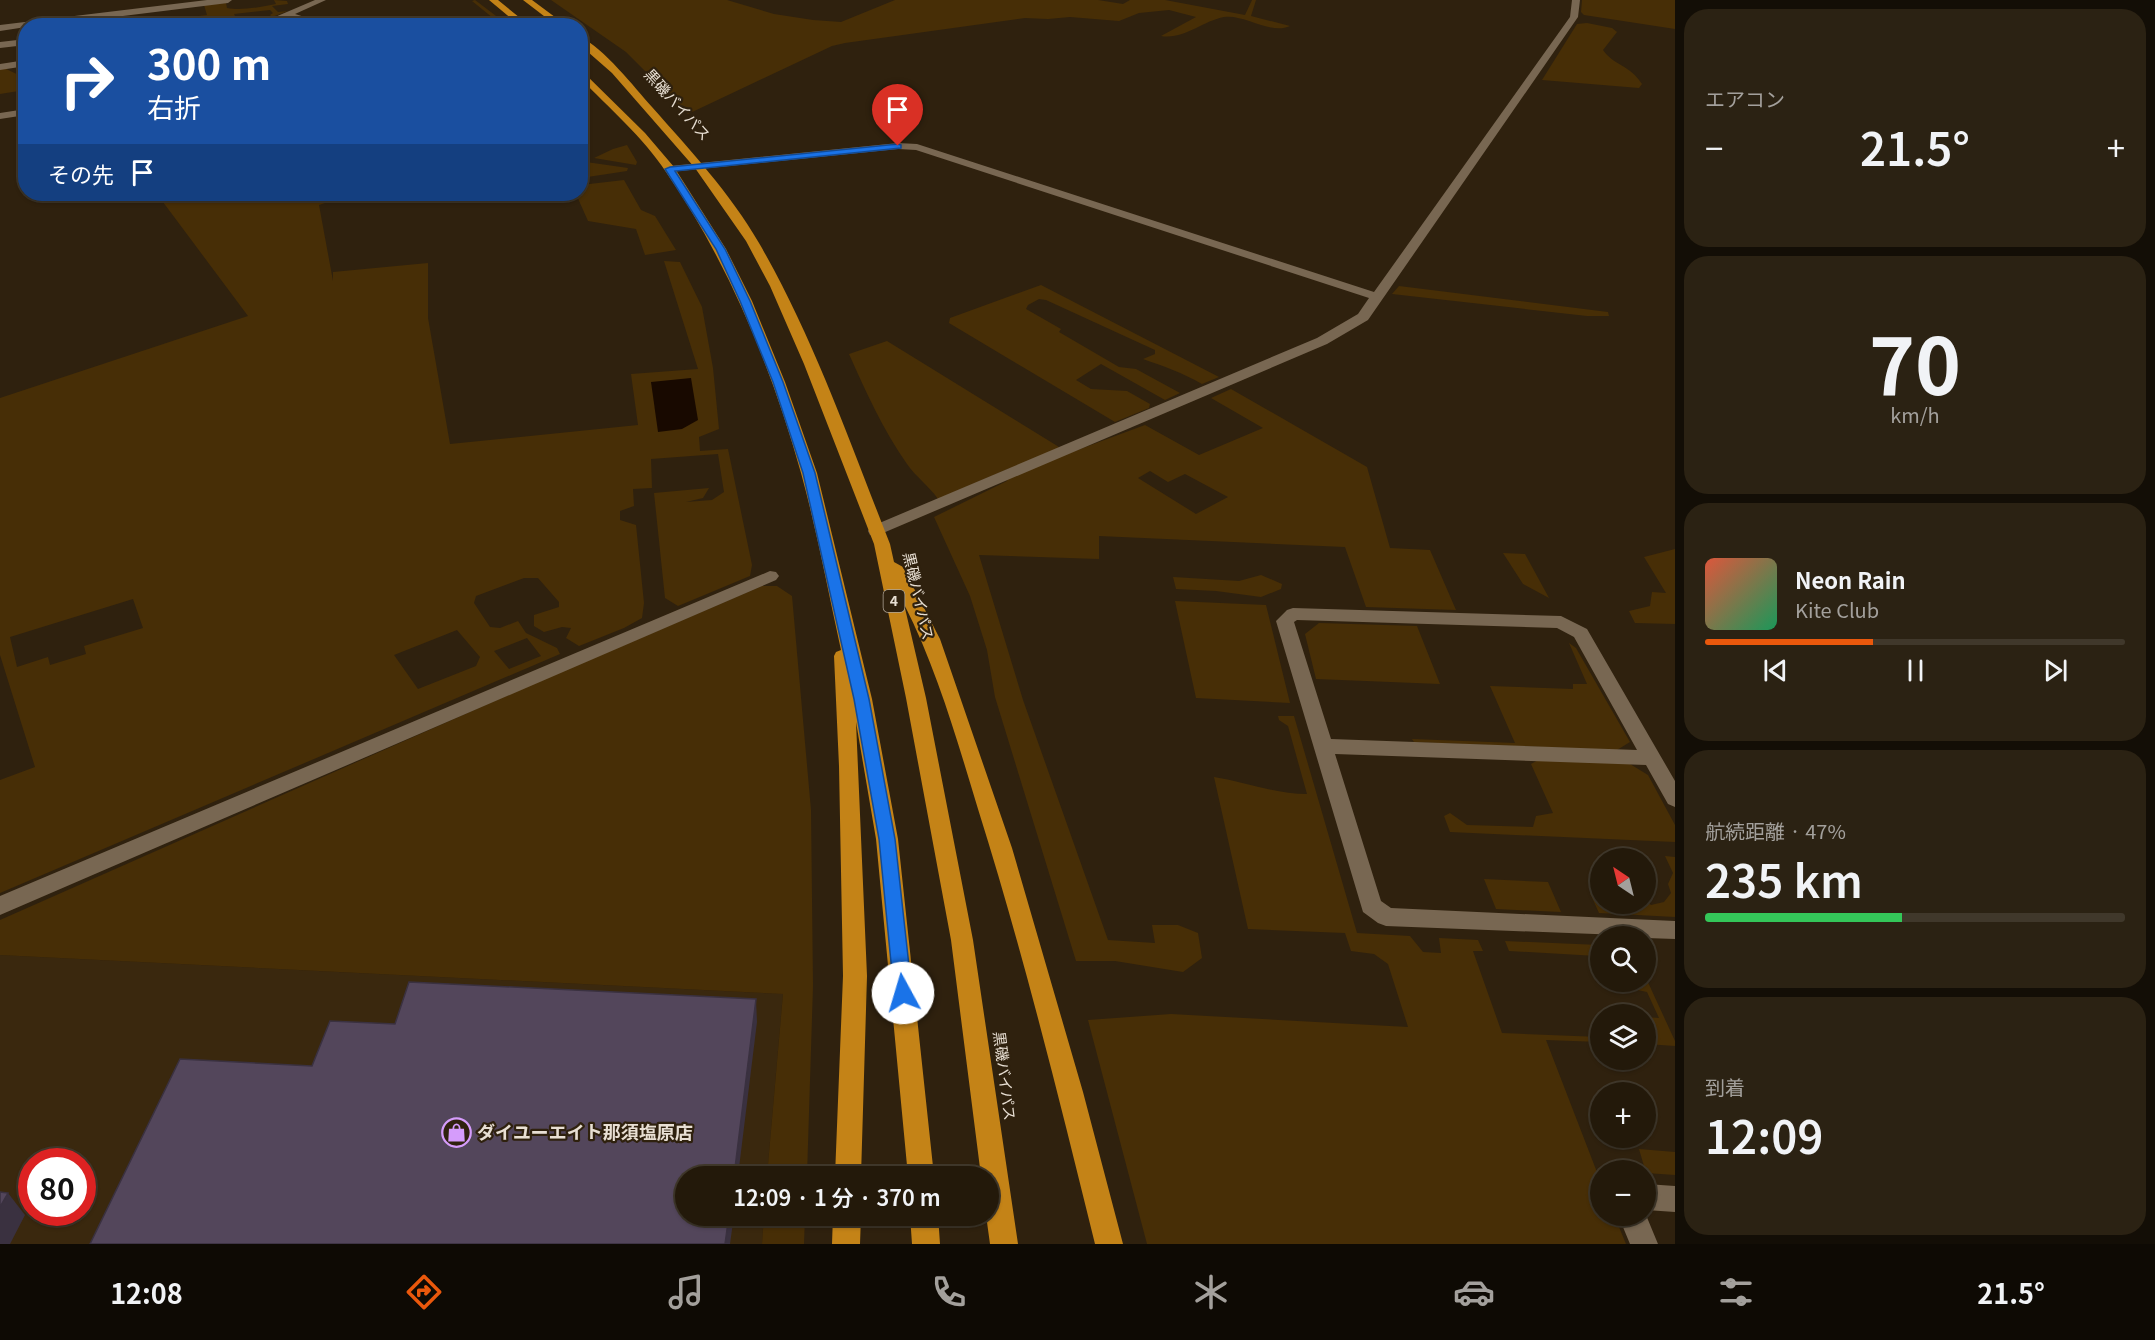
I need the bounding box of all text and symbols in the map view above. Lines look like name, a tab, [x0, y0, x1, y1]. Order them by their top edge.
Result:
text: 300 m	[147, 31, 271, 92]
icon: right	[48, 42, 126, 120]
street label: 黒磯バイパス	[640, 64, 716, 144]
pin	[872, 84, 923, 146]
text: エアコン	[1705, 84, 1785, 113]
text: 右折	[147, 87, 201, 126]
icon: arrive	[881, 93, 914, 126]
text: 21.5°	[1860, 114, 1970, 179]
text: −	[1705, 123, 1723, 171]
text: +	[2107, 123, 2125, 171]
icon: arrive	[126, 156, 159, 189]
text: その先	[48, 157, 114, 189]
text: 70	[1869, 305, 1961, 417]
text: km/h	[1890, 400, 1940, 429]
street label: 黒磯バイパス	[899, 550, 940, 642]
text: Neon Rain	[1795, 563, 1906, 595]
road number: 4	[884, 590, 904, 612]
text: Kite Club	[1795, 595, 1879, 624]
icon: previous	[1759, 654, 1792, 687]
icon: pause	[1899, 654, 1932, 687]
icon: next	[2039, 654, 2072, 687]
text: 航続距離 · 47%	[1705, 816, 1846, 845]
text: 235 km	[1705, 846, 1863, 911]
north arrow	[1590, 848, 1656, 914]
map controls	[1590, 848, 1656, 1226]
button: search	[1590, 926, 1656, 992]
position arrow	[871, 961, 935, 1025]
button: layers	[1590, 1004, 1656, 1070]
street label: 黒磯バイパス	[990, 1030, 1021, 1122]
text: 到着	[1705, 1072, 1745, 1101]
button: +	[1590, 1082, 1656, 1148]
text: 12:09	[1705, 1102, 1823, 1167]
shop icon: ダイユーエイト那須塩原店	[440, 1117, 472, 1149]
place label: ダイユーエイト那須塩原店	[477, 1118, 693, 1144]
speed limit sign: 80	[18, 1148, 96, 1226]
button: −	[1590, 1160, 1656, 1226]
text: 12:09 · 1 分 · 370 m	[733, 1180, 941, 1212]
icon: directions	[403, 1271, 445, 1313]
icon: music	[665, 1271, 707, 1313]
icon: phone	[928, 1271, 970, 1313]
icon: climate	[1190, 1271, 1232, 1313]
icon: car	[1453, 1271, 1495, 1313]
icon: filters	[1715, 1271, 1757, 1313]
text: 12:08	[110, 1273, 183, 1312]
text: 21.5°	[1977, 1273, 2045, 1312]

